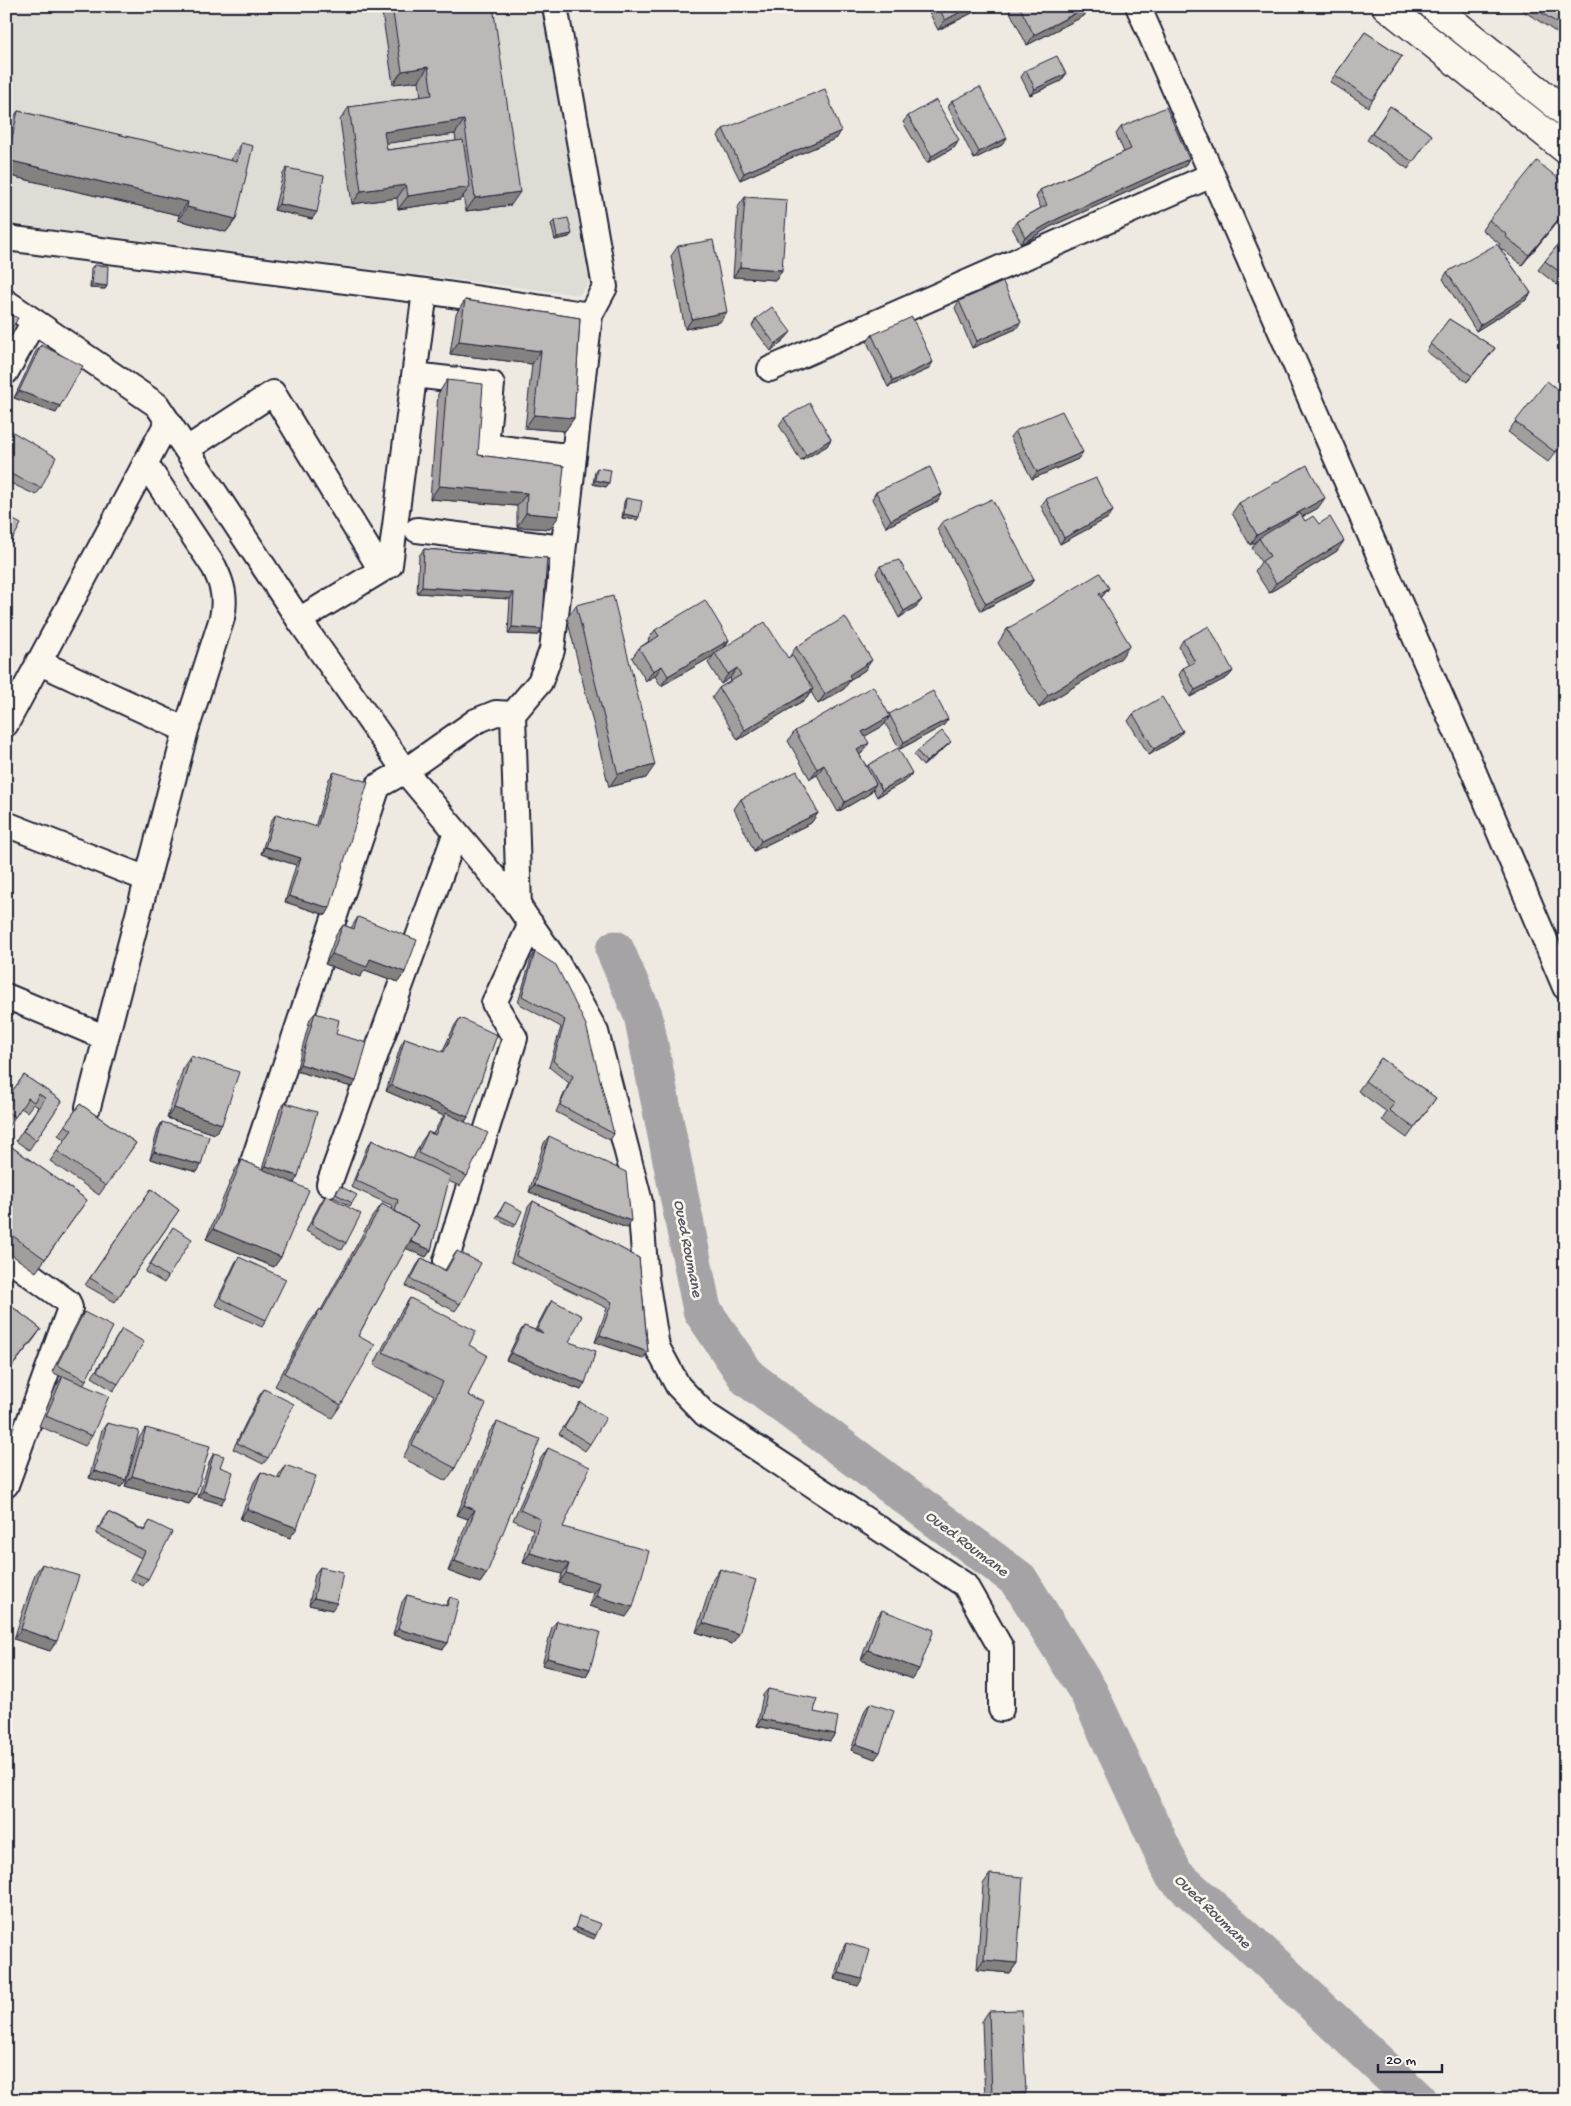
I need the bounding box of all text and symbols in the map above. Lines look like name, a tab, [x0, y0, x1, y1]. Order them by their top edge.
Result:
water label: Oued Roumane	[668, 1198, 705, 1300]
water label: Oued Roumane	[921, 1507, 1012, 1583]
water label: Oued Roumane	[1169, 1871, 1254, 1954]
scale bar	[1378, 2041, 1442, 2073]
text: 20 m	[1386, 2052, 1416, 2070]

